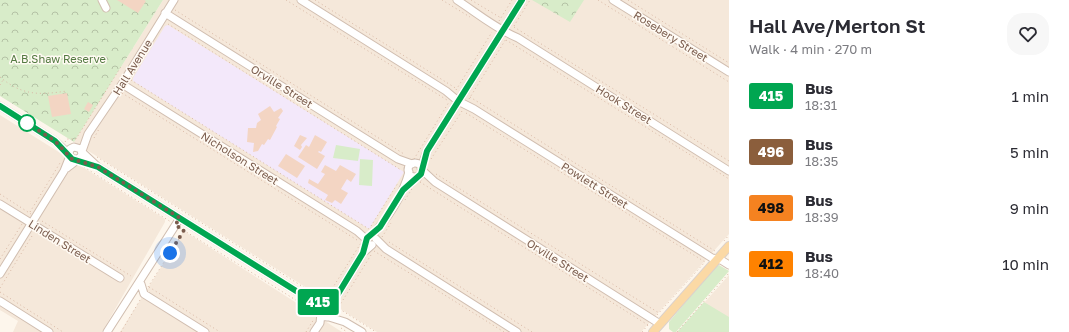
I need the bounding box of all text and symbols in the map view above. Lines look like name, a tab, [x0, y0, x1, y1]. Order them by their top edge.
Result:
street label: Rosebery Street	[631, 8, 711, 64]
button: heart	[1007, 13, 1049, 55]
text: Hall Ave/Merton St	[749, 14, 925, 37]
street label: Hall Avenue	[110, 37, 154, 97]
text: Walk · 4 min · 270 m	[749, 41, 872, 57]
park label: A.B.Shaw Reserve	[10, 52, 106, 65]
street label: Orville Street	[249, 62, 315, 110]
text: Bus	[805, 79, 833, 97]
street label: Hook Street	[594, 82, 654, 126]
text: 415	[759, 87, 783, 104]
text: 1 min	[1011, 87, 1049, 105]
text: 18:31	[805, 97, 837, 113]
unlabelled marker	[18, 114, 36, 132]
street label: Nicholson Street	[199, 129, 281, 187]
text: Bus	[805, 135, 833, 153]
text: 496	[758, 143, 784, 160]
text: 5 min	[1010, 143, 1049, 161]
text: 18:35	[805, 153, 838, 169]
street label: Powlett Street	[559, 159, 631, 211]
text: Bus	[805, 191, 833, 209]
text: 498	[758, 199, 784, 216]
text: 9 min	[1010, 199, 1049, 217]
text: 18:39	[805, 209, 839, 225]
street label: Linden Street	[26, 217, 94, 265]
street label: Orville Street	[525, 236, 591, 284]
your location	[160, 243, 180, 263]
text: Bus	[805, 247, 833, 265]
text: 412	[759, 255, 783, 272]
text: 10 min	[1002, 255, 1049, 273]
text: 18:40	[805, 265, 839, 281]
line badge: 415	[295, 289, 341, 315]
text: 415	[306, 293, 330, 310]

